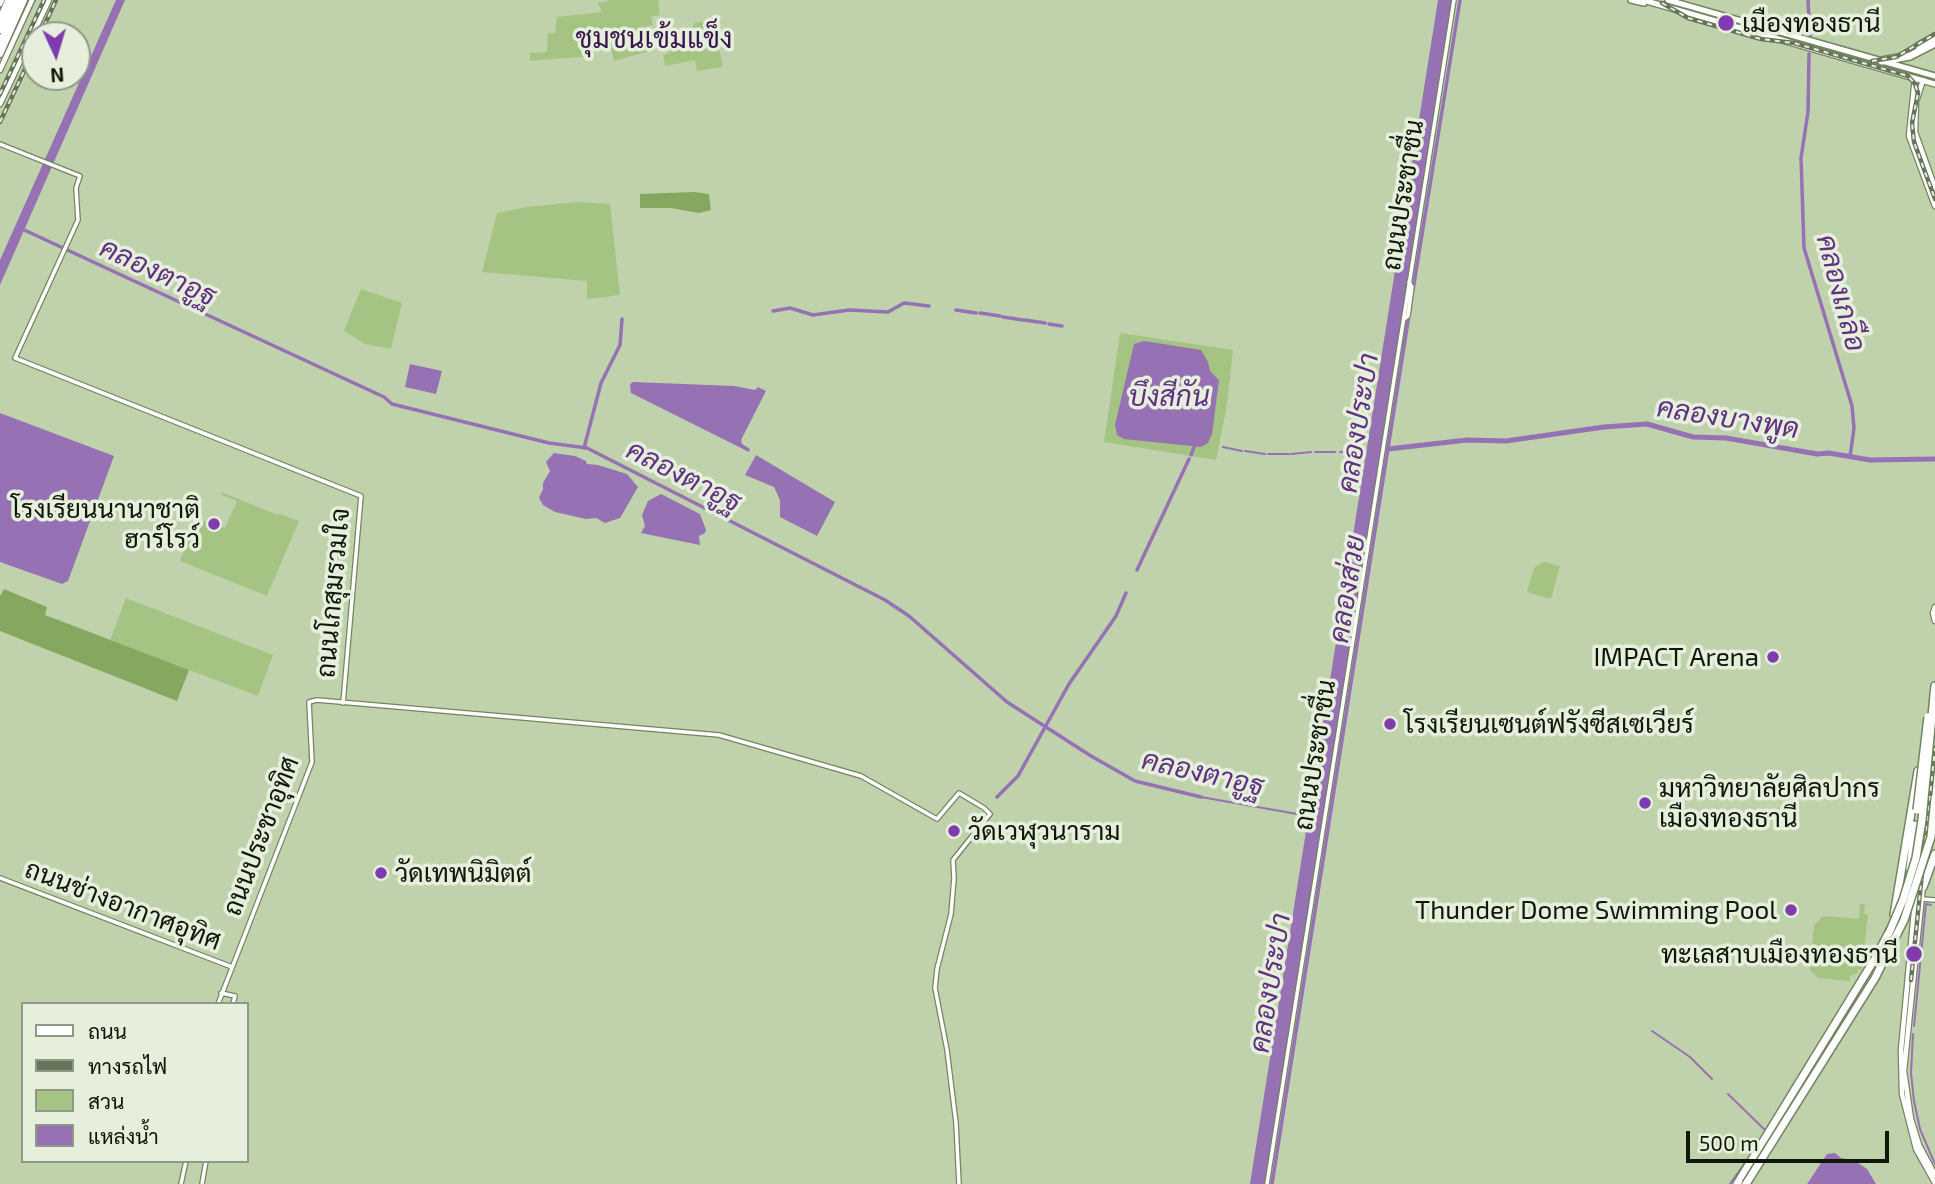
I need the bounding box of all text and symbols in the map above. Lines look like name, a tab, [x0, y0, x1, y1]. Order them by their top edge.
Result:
place label: เมืองทองธานี	[1742, 7, 1881, 39]
marker: เมืองทองธานี	[1716, 13, 1736, 33]
north arrow	[21, 21, 91, 91]
district label: ชุมชนเข้มแข็ง	[575, 22, 733, 56]
text: N	[50, 64, 65, 87]
street label: ถนนประชาชื่น	[1376, 117, 1430, 273]
water label: คลองตาอูฐ	[95, 230, 221, 314]
water label: คลองเกลือ	[1809, 231, 1873, 355]
water label: คลองประปา	[1330, 351, 1386, 495]
water label: บึงสีกัน	[1129, 380, 1209, 414]
water label: คลองบางพูด	[1655, 390, 1801, 446]
water label: คลองตาอูฐ	[621, 433, 747, 519]
place label: โรงเรียนนานาชาติ ฮาร์โรว์	[11, 493, 200, 554]
street label: ถนนโกสุมรวมใจ	[310, 507, 356, 679]
marker: โรงเรียนนานาชาติ ฮาร์โรว์	[206, 516, 222, 532]
water label: คลองส่วย	[1322, 533, 1372, 645]
place label: IMPACT Arena	[1594, 641, 1759, 673]
marker: IMPACT Arena	[1765, 649, 1781, 665]
street label: ถนนประชาชื่น	[1288, 677, 1342, 833]
place label: โรงเรียนเซนต์ฟรังซีสเซเวียร์	[1404, 708, 1694, 740]
marker: โรงเรียนเซนต์ฟรังซีสเซเวียร์	[1382, 716, 1398, 732]
water label: คลองตาอูฐ	[1139, 743, 1267, 803]
street label: ถนนประชาอุทิศ	[216, 752, 306, 920]
place label: มหาวิทยาลัยศิลปากร เมืองทองธานี	[1659, 772, 1880, 834]
marker: มหาวิทยาลัยศิลปากร เมืองทองธานี	[1637, 795, 1653, 811]
place label: วัดเวฬุวนาราม	[968, 815, 1120, 847]
marker: วัดเวฬุวนาราม	[946, 823, 962, 839]
street label: ถนนช่างอากาศอุทิศ	[21, 853, 225, 957]
place label: วัดเทพนิมิตต์	[395, 857, 532, 889]
marker: วัดเทพนิมิตต์	[373, 865, 389, 881]
place label: Thunder Dome Swimming Pool	[1415, 894, 1777, 926]
marker: Thunder Dome Swimming Pool	[1783, 902, 1799, 918]
water label: คลองประปา	[1242, 911, 1298, 1055]
place label: ทะเลสาบเมืองทองธานี	[1661, 938, 1898, 970]
marker: ทะเลสาบเมืองทองธานี	[1904, 944, 1924, 964]
legend	[21, 1002, 248, 1163]
text: ถนน	[88, 1018, 127, 1043]
text: ทางรถไฟ	[88, 1053, 167, 1078]
text: สวน	[88, 1088, 124, 1113]
scale bar	[1690, 1118, 1893, 1162]
text: แหล่งน้ำ	[88, 1123, 159, 1148]
text: 500 m	[1699, 1130, 1759, 1155]

